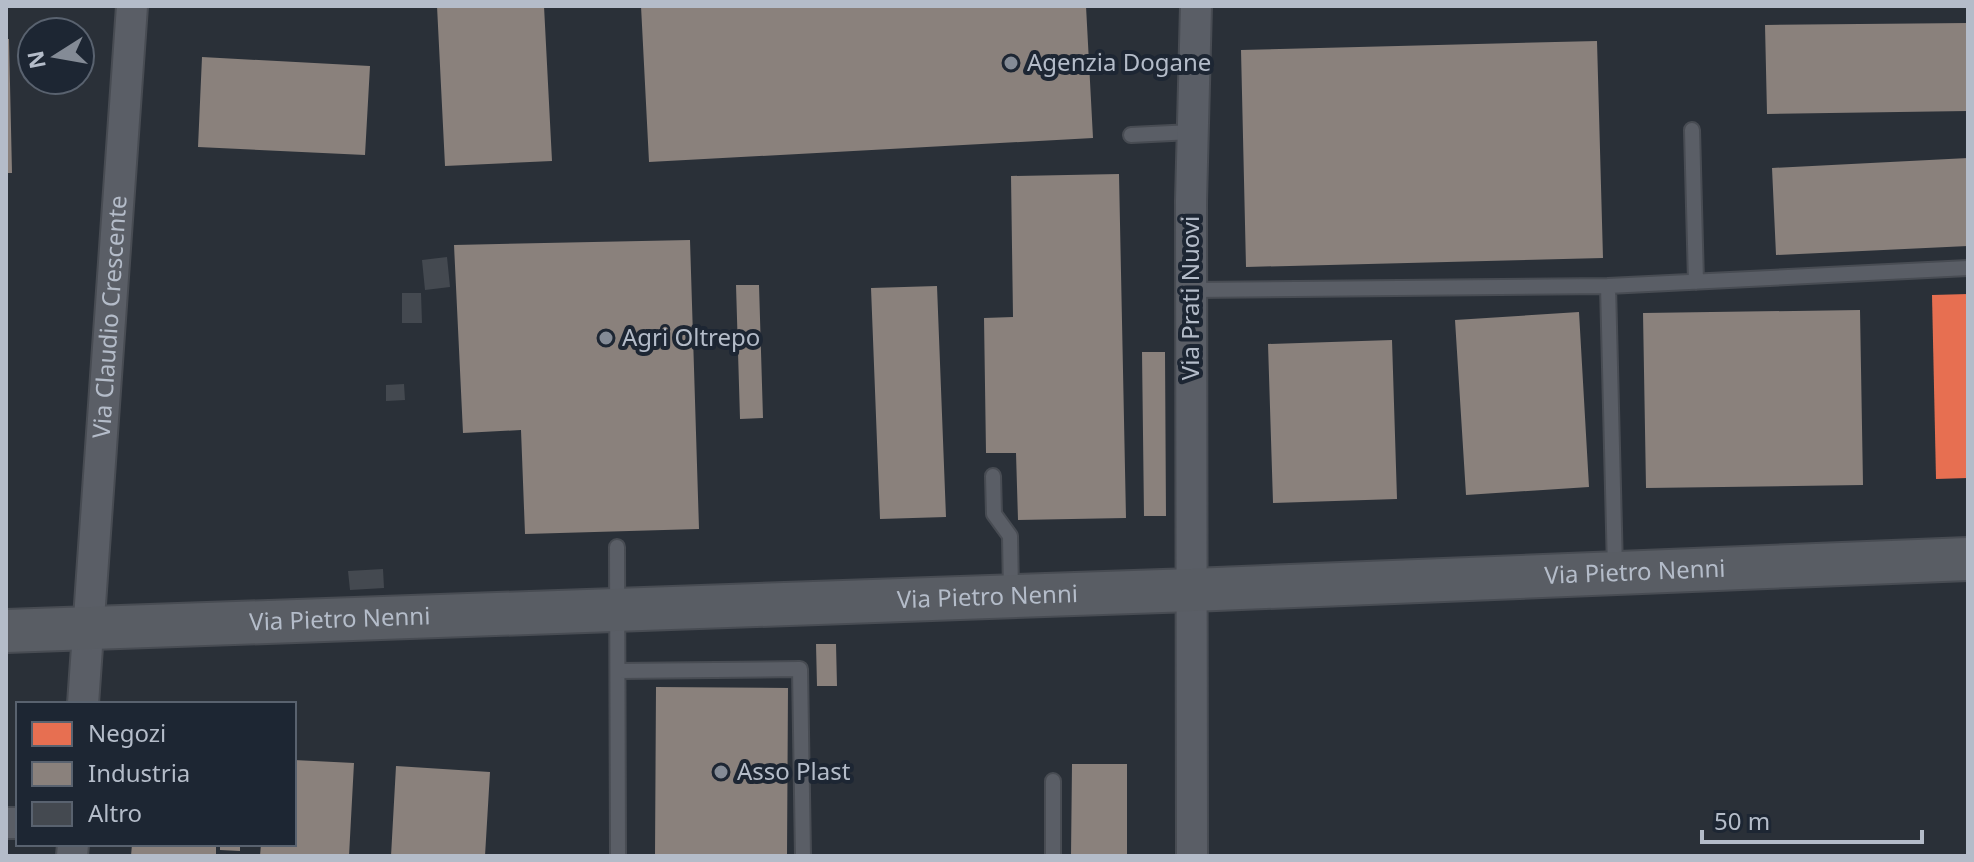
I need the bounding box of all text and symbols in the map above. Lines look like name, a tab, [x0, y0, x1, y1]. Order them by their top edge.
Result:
north arrow	[16, 16, 96, 96]
place label: Agenzia Dogane	[1027, 45, 1211, 78]
text: N	[19, 48, 52, 72]
marker: Agenzia Dogane	[1002, 54, 1020, 72]
street label: Via Claudio Crescente	[84, 194, 134, 439]
street label: Via Prati Nuovi	[1173, 216, 1206, 380]
place label: Agri Oltrepo	[622, 320, 760, 353]
marker: Agri Oltrepo	[597, 329, 615, 347]
street label: Via Pietro Nenni	[1544, 551, 1726, 591]
street label: Via Pietro Nenni	[896, 576, 1078, 615]
street label: Via Pietro Nenni	[249, 598, 431, 638]
legend	[16, 702, 296, 846]
text: Negozi	[88, 716, 166, 749]
place label: Asso Plast	[737, 754, 851, 787]
text: Industria	[88, 756, 190, 789]
marker: Asso Plast	[712, 763, 730, 781]
scale bar	[1702, 794, 1922, 844]
text: Altro	[88, 796, 142, 829]
text: 50 m	[1714, 804, 1770, 837]

